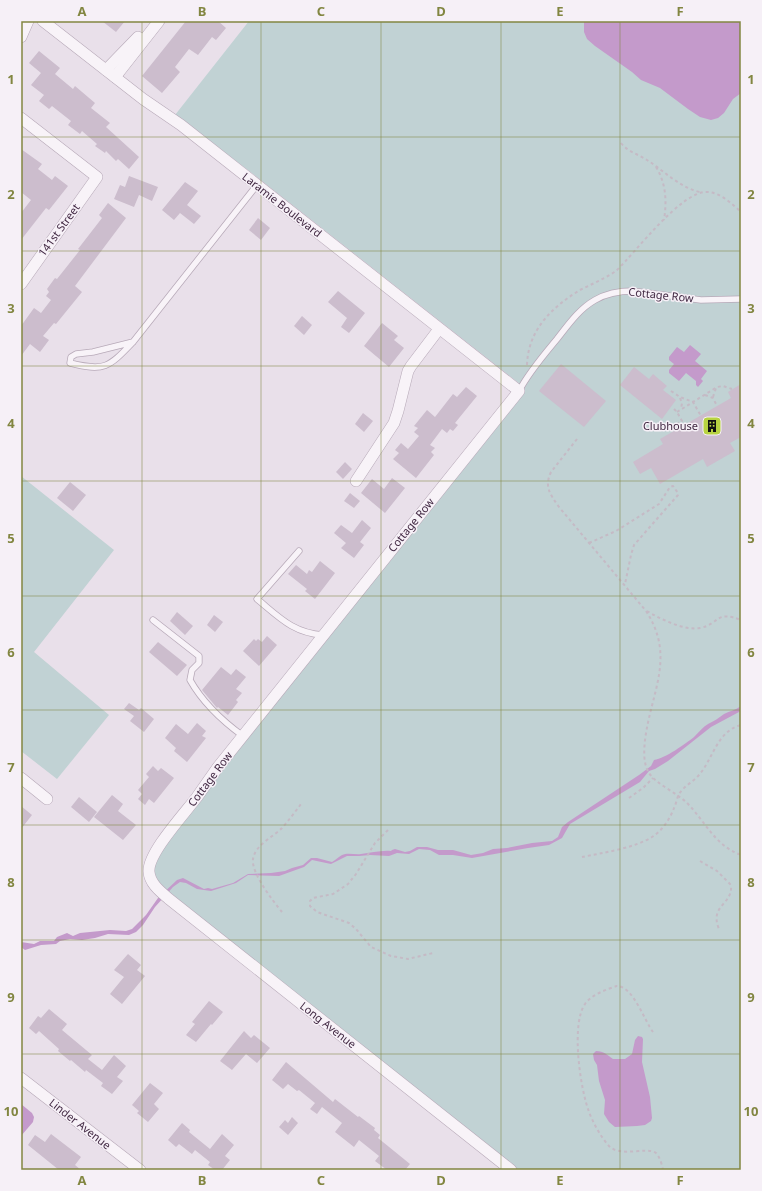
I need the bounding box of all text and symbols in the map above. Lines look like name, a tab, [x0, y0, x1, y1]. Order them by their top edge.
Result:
text: A	[78, 2, 87, 20]
text: B	[198, 2, 206, 20]
text: C	[317, 2, 325, 20]
text: D	[436, 2, 446, 20]
text: E	[556, 2, 564, 20]
text: F	[676, 2, 684, 20]
text: 1	[7, 70, 15, 88]
text: 1	[747, 70, 755, 88]
street label: Laramie Boulevard	[240, 169, 325, 240]
text: 2	[7, 185, 15, 203]
text: 2	[747, 185, 755, 203]
street label: 141st Street	[34, 200, 83, 259]
street label: Cottage Row	[628, 284, 695, 305]
text: 3	[7, 299, 15, 317]
text: 3	[747, 299, 755, 317]
text: 4	[7, 414, 15, 432]
text: 4	[747, 414, 755, 432]
building icon: Clubhouse	[701, 415, 723, 437]
place label: Clubhouse	[643, 418, 698, 433]
street label: Cottage Row	[384, 494, 437, 555]
text: 5	[7, 529, 15, 547]
text: 5	[747, 529, 755, 547]
text: 6	[7, 643, 15, 661]
text: 6	[747, 643, 755, 661]
street label: Cottage Row	[184, 748, 236, 809]
text: 7	[7, 758, 15, 776]
text: 7	[747, 758, 755, 776]
text: 8	[7, 873, 15, 891]
text: 8	[747, 873, 755, 891]
text: 9	[7, 988, 15, 1006]
text: 9	[747, 988, 755, 1006]
street label: Long Avenue	[297, 998, 360, 1051]
street label: Linder Avenue	[46, 1095, 114, 1152]
text: 10	[4, 1102, 18, 1120]
text: 10	[744, 1102, 758, 1120]
text: A	[78, 1171, 87, 1189]
text: B	[198, 1171, 206, 1189]
text: C	[317, 1171, 325, 1189]
text: D	[436, 1171, 446, 1189]
text: E	[556, 1171, 564, 1189]
text: F	[676, 1171, 684, 1189]

